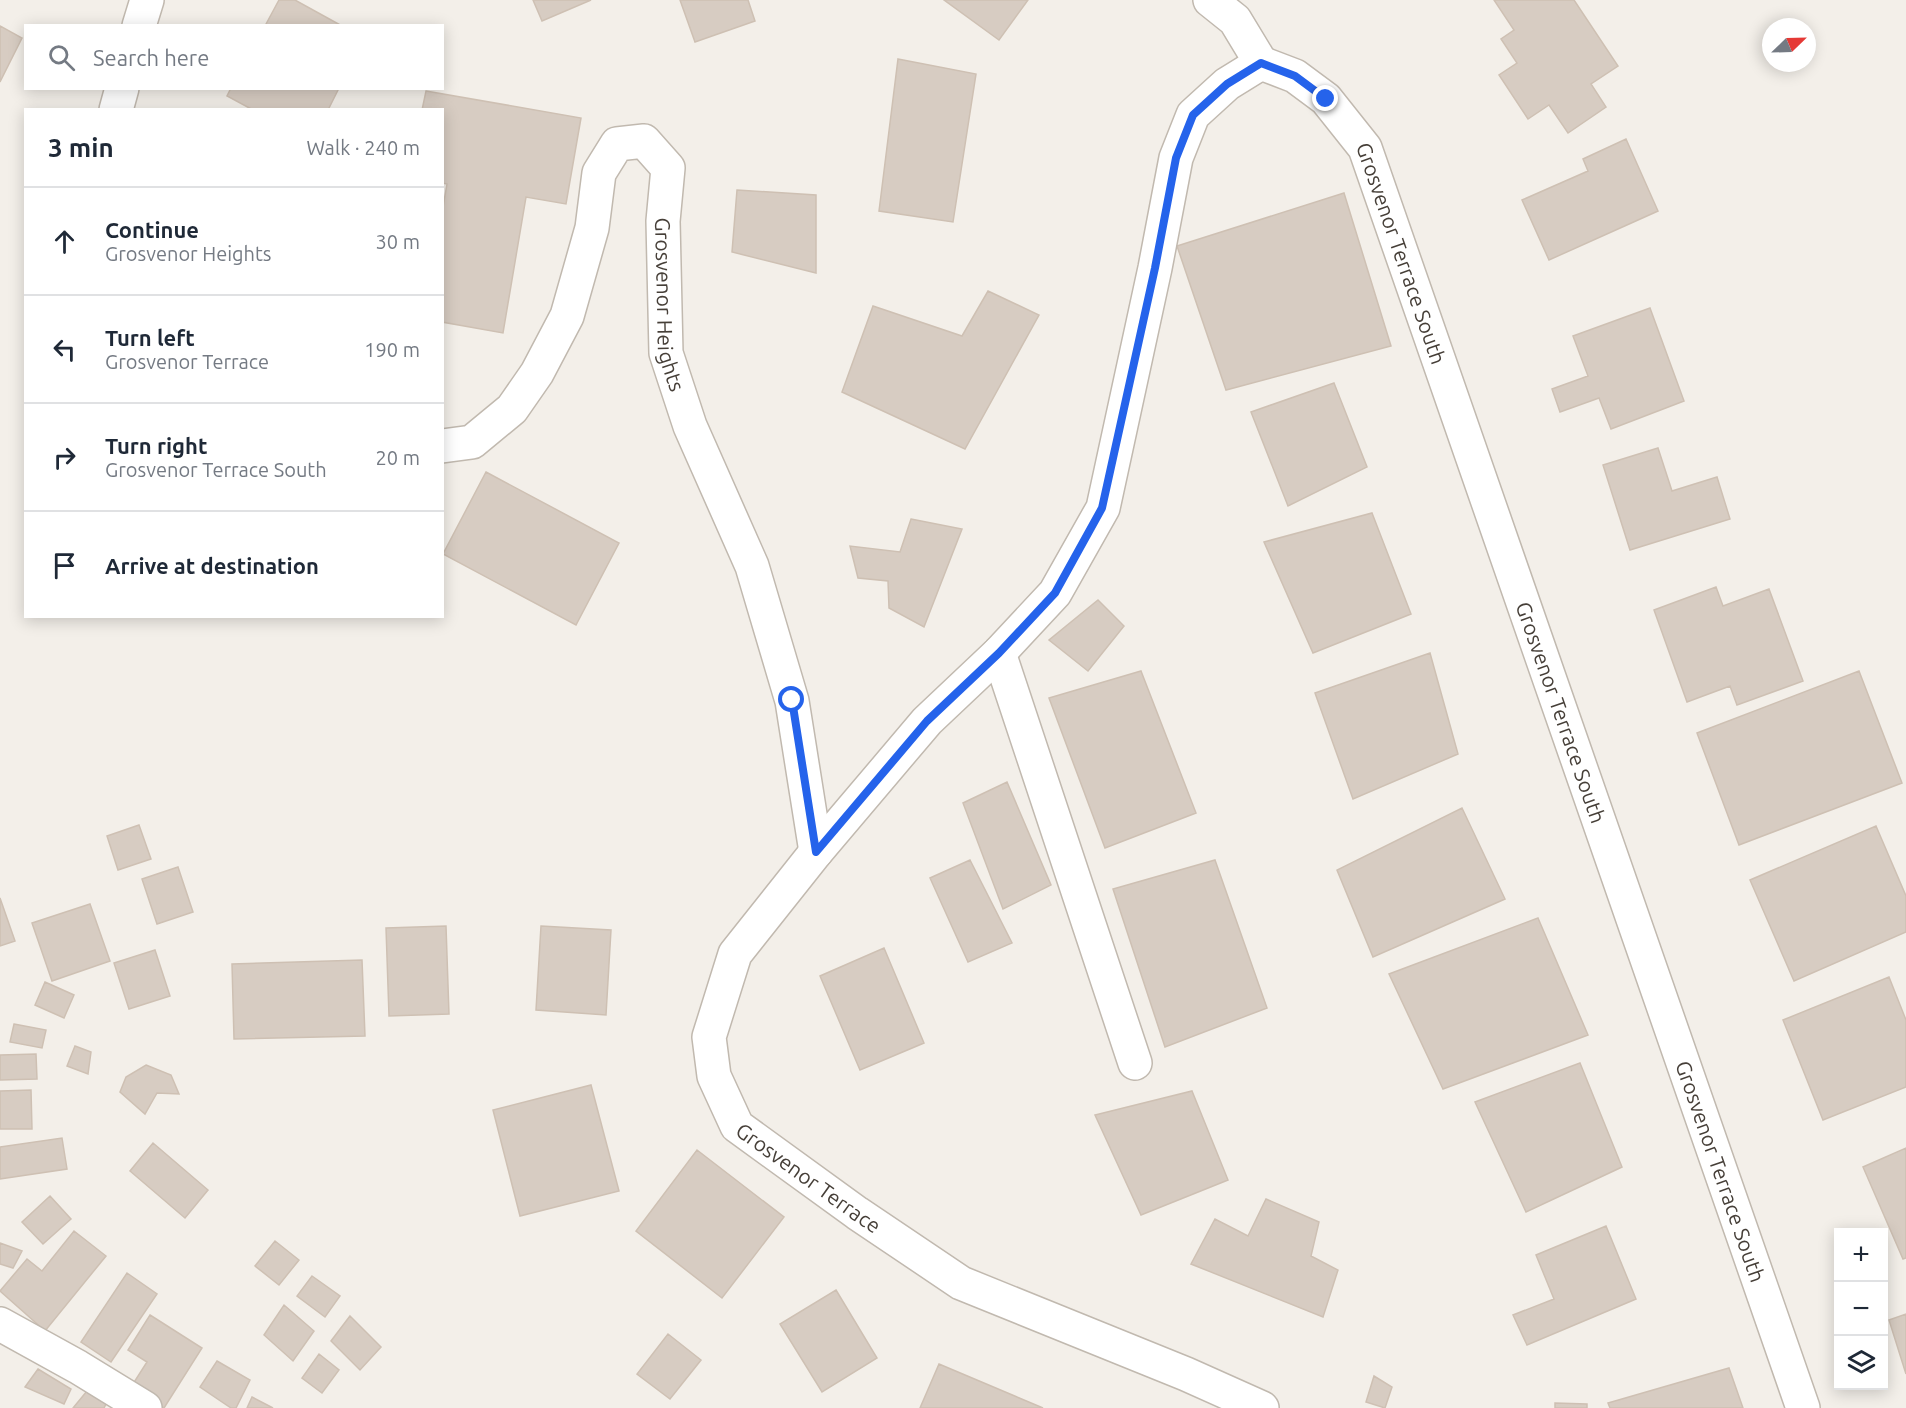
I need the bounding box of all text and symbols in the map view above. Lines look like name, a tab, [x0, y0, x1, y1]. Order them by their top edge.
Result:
north arrow	[1762, 18, 1816, 72]
search box	[24, 24, 444, 90]
icon: search	[45, 41, 78, 74]
text: Search here	[93, 45, 209, 70]
route end	[1312, 85, 1338, 111]
text: 3 min	[48, 133, 114, 162]
text: Walk · 240 m	[307, 136, 420, 159]
street label: Grosvenor Terrace South	[1352, 139, 1451, 367]
text: Continue	[105, 217, 199, 242]
street label: Grosvenor Heights	[651, 217, 690, 394]
icon: ahead	[48, 225, 81, 258]
text: 30 m	[376, 230, 420, 253]
text: Grosvenor Heights	[105, 242, 272, 265]
text: Turn left	[105, 325, 195, 350]
icon: left	[48, 333, 81, 366]
text: 190 m	[364, 338, 420, 361]
text: Grosvenor Terrace	[105, 350, 269, 373]
text: Turn right	[105, 433, 207, 458]
icon: right	[48, 441, 81, 474]
text: 20 m	[376, 446, 420, 469]
text: Grosvenor Terrace South	[105, 458, 327, 481]
icon: arrive	[48, 549, 81, 582]
text: Arrive at destination	[105, 553, 319, 578]
street label: Grosvenor Terrace South	[1512, 598, 1611, 826]
route start	[778, 686, 804, 712]
street label: Grosvenor Terrace South	[1671, 1057, 1770, 1285]
street label: Grosvenor Terrace	[732, 1117, 885, 1238]
map controls	[1834, 1228, 1888, 1390]
button: +	[1834, 1228, 1888, 1282]
button: −	[1834, 1282, 1888, 1336]
button: layers	[1834, 1336, 1888, 1390]

